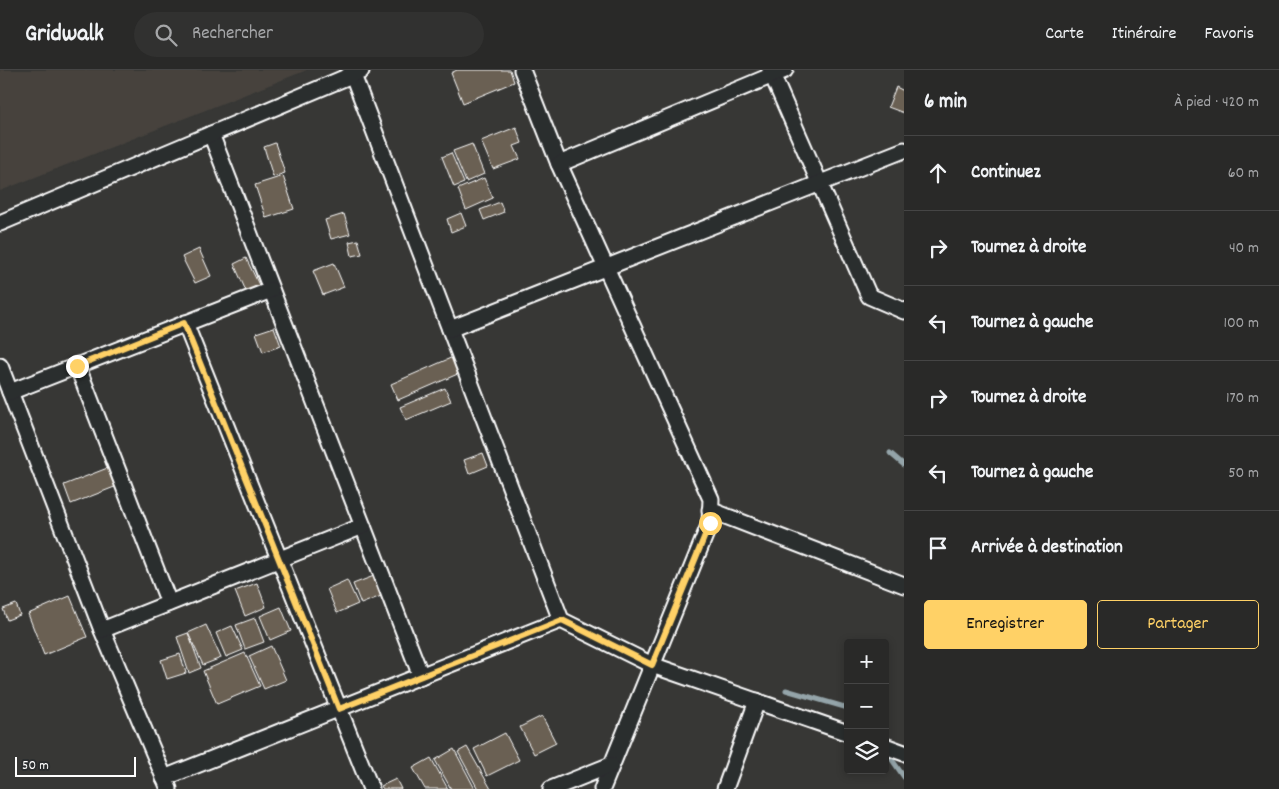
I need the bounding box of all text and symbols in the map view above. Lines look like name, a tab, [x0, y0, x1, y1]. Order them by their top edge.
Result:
search box	[134, 12, 484, 57]
text: Gridwalk	[25, 18, 104, 52]
icon: search	[152, 21, 180, 49]
text: Rechercher	[192, 21, 273, 48]
text: Carte	[1045, 22, 1084, 47]
text: Itinéraire	[1112, 22, 1176, 47]
text: Favoris	[1204, 22, 1254, 47]
text: 6 min	[924, 88, 967, 118]
text: À pied · 420 m	[1174, 91, 1259, 114]
icon: ahead	[924, 159, 952, 187]
text: Continuez	[971, 160, 1041, 187]
text: 60 m	[1228, 162, 1259, 185]
icon: right	[924, 234, 952, 262]
text: Tournez à droite	[971, 235, 1086, 262]
text: 40 m	[1229, 237, 1259, 260]
icon: left	[924, 309, 952, 337]
text: Tournez à gauche	[971, 310, 1093, 337]
text: 100 m	[1223, 312, 1259, 335]
route end	[66, 355, 89, 378]
icon: right	[924, 384, 952, 412]
text: Tournez à droite	[971, 385, 1086, 412]
text: 170 m	[1226, 387, 1259, 410]
icon: left	[924, 459, 952, 487]
text: Tournez à gauche	[971, 460, 1093, 487]
text: 50 m	[1228, 462, 1259, 485]
route start	[699, 512, 722, 535]
icon: arrive	[924, 534, 952, 562]
text: Arrivée à destination	[971, 535, 1123, 562]
button: Enregistrer	[924, 600, 1087, 649]
button: Partager	[1097, 600, 1259, 649]
map controls	[844, 639, 889, 774]
button: +	[844, 639, 889, 684]
button: −	[844, 684, 889, 729]
button: layers	[844, 729, 889, 774]
scale bar	[15, 754, 136, 777]
text: 50 m	[22, 756, 49, 776]

